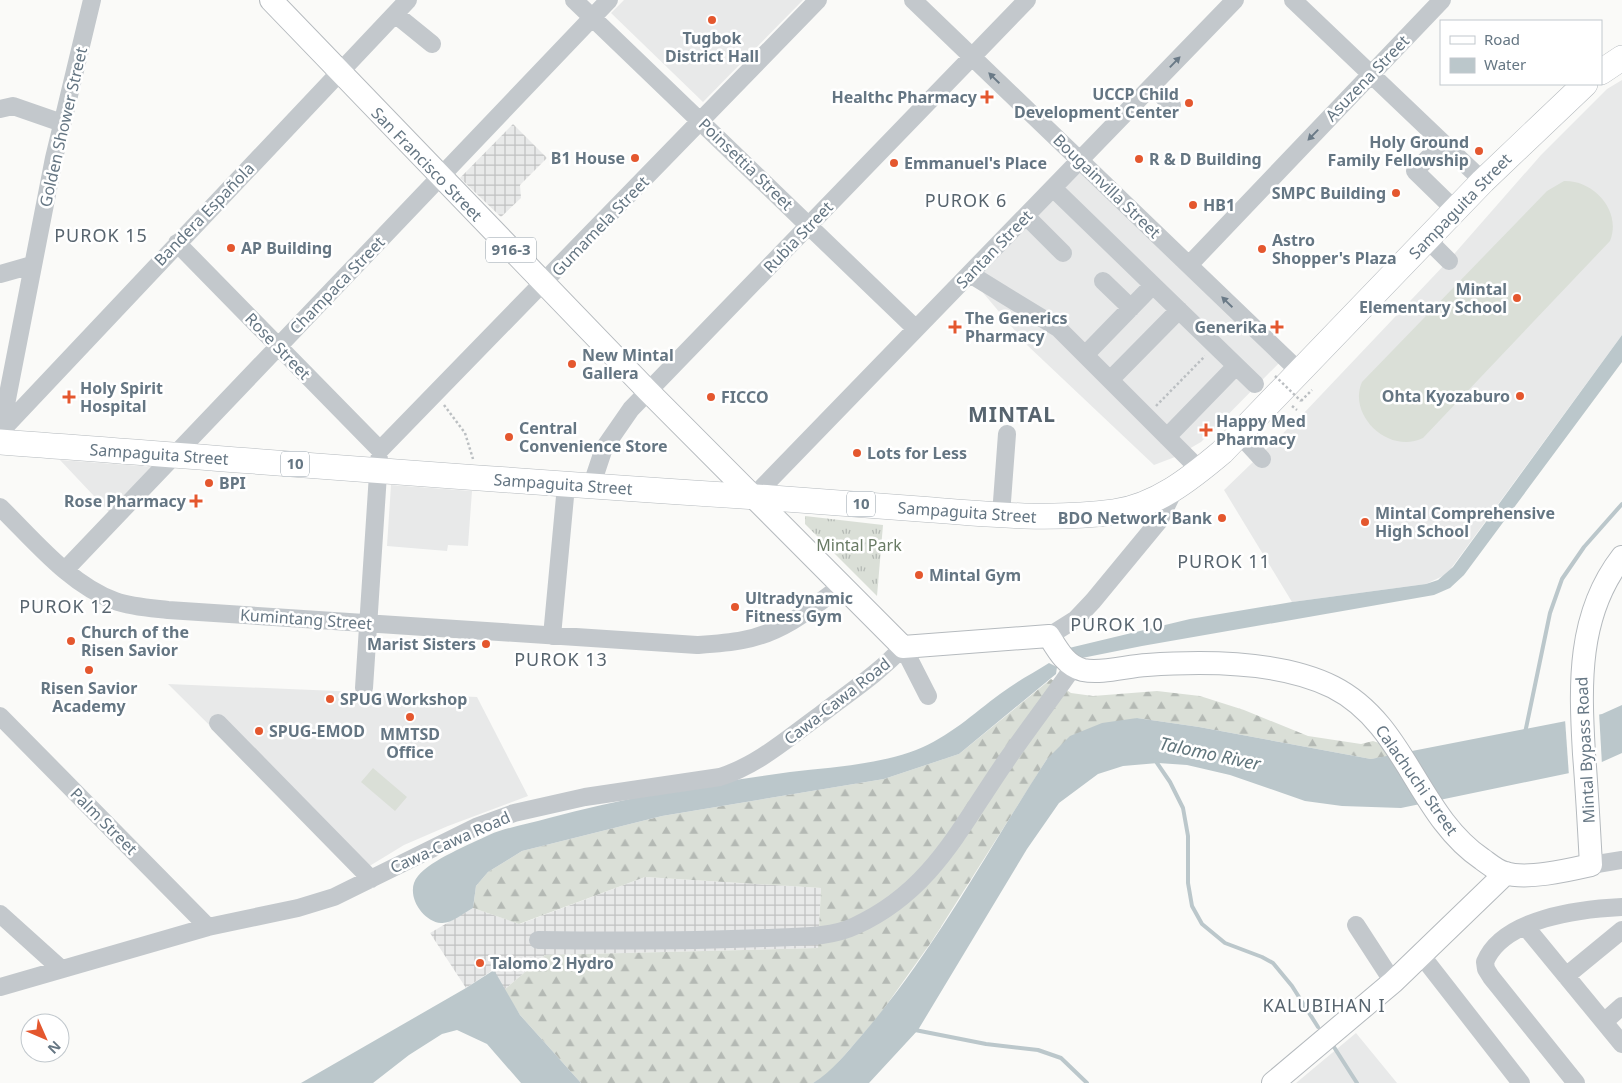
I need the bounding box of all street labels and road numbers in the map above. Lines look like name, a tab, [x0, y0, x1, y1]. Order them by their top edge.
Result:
street label: Asuzena Street	[1320, 30, 1414, 126]
street label: Golden Shower Street	[34, 45, 92, 209]
street label: San Francisco Street	[367, 102, 487, 226]
street label: Poinsettia Street	[694, 113, 798, 215]
street label: Bougainvilla Street	[1049, 129, 1166, 243]
street label: Sampaguita Street	[1404, 148, 1516, 264]
street label: Bandera Española	[149, 158, 259, 270]
street label: Gumamela Street	[546, 171, 654, 281]
street label: Rubia Street	[758, 196, 838, 278]
street label: Santan Street	[951, 205, 1037, 293]
street label: Champaca Street	[285, 231, 390, 339]
road number: 916-3	[486, 238, 536, 262]
street label: Rose Street	[241, 308, 316, 384]
street label: Sampaguita Street	[89, 438, 229, 470]
road number: 10	[281, 452, 309, 476]
street label: Sampaguita Street	[493, 468, 633, 500]
road number: 10	[847, 492, 875, 516]
street label: Sampaguita Street	[897, 496, 1037, 528]
street label: Kumintang Street	[239, 603, 373, 635]
street label: Cawa-Cawa Road	[779, 653, 895, 749]
street label: Mintal Bypass Road	[1570, 676, 1600, 824]
street label: Calachuchi Street	[1371, 720, 1463, 840]
street label: Palm Street	[66, 783, 143, 860]
street label: Cawa-Cawa Road	[387, 806, 513, 878]

